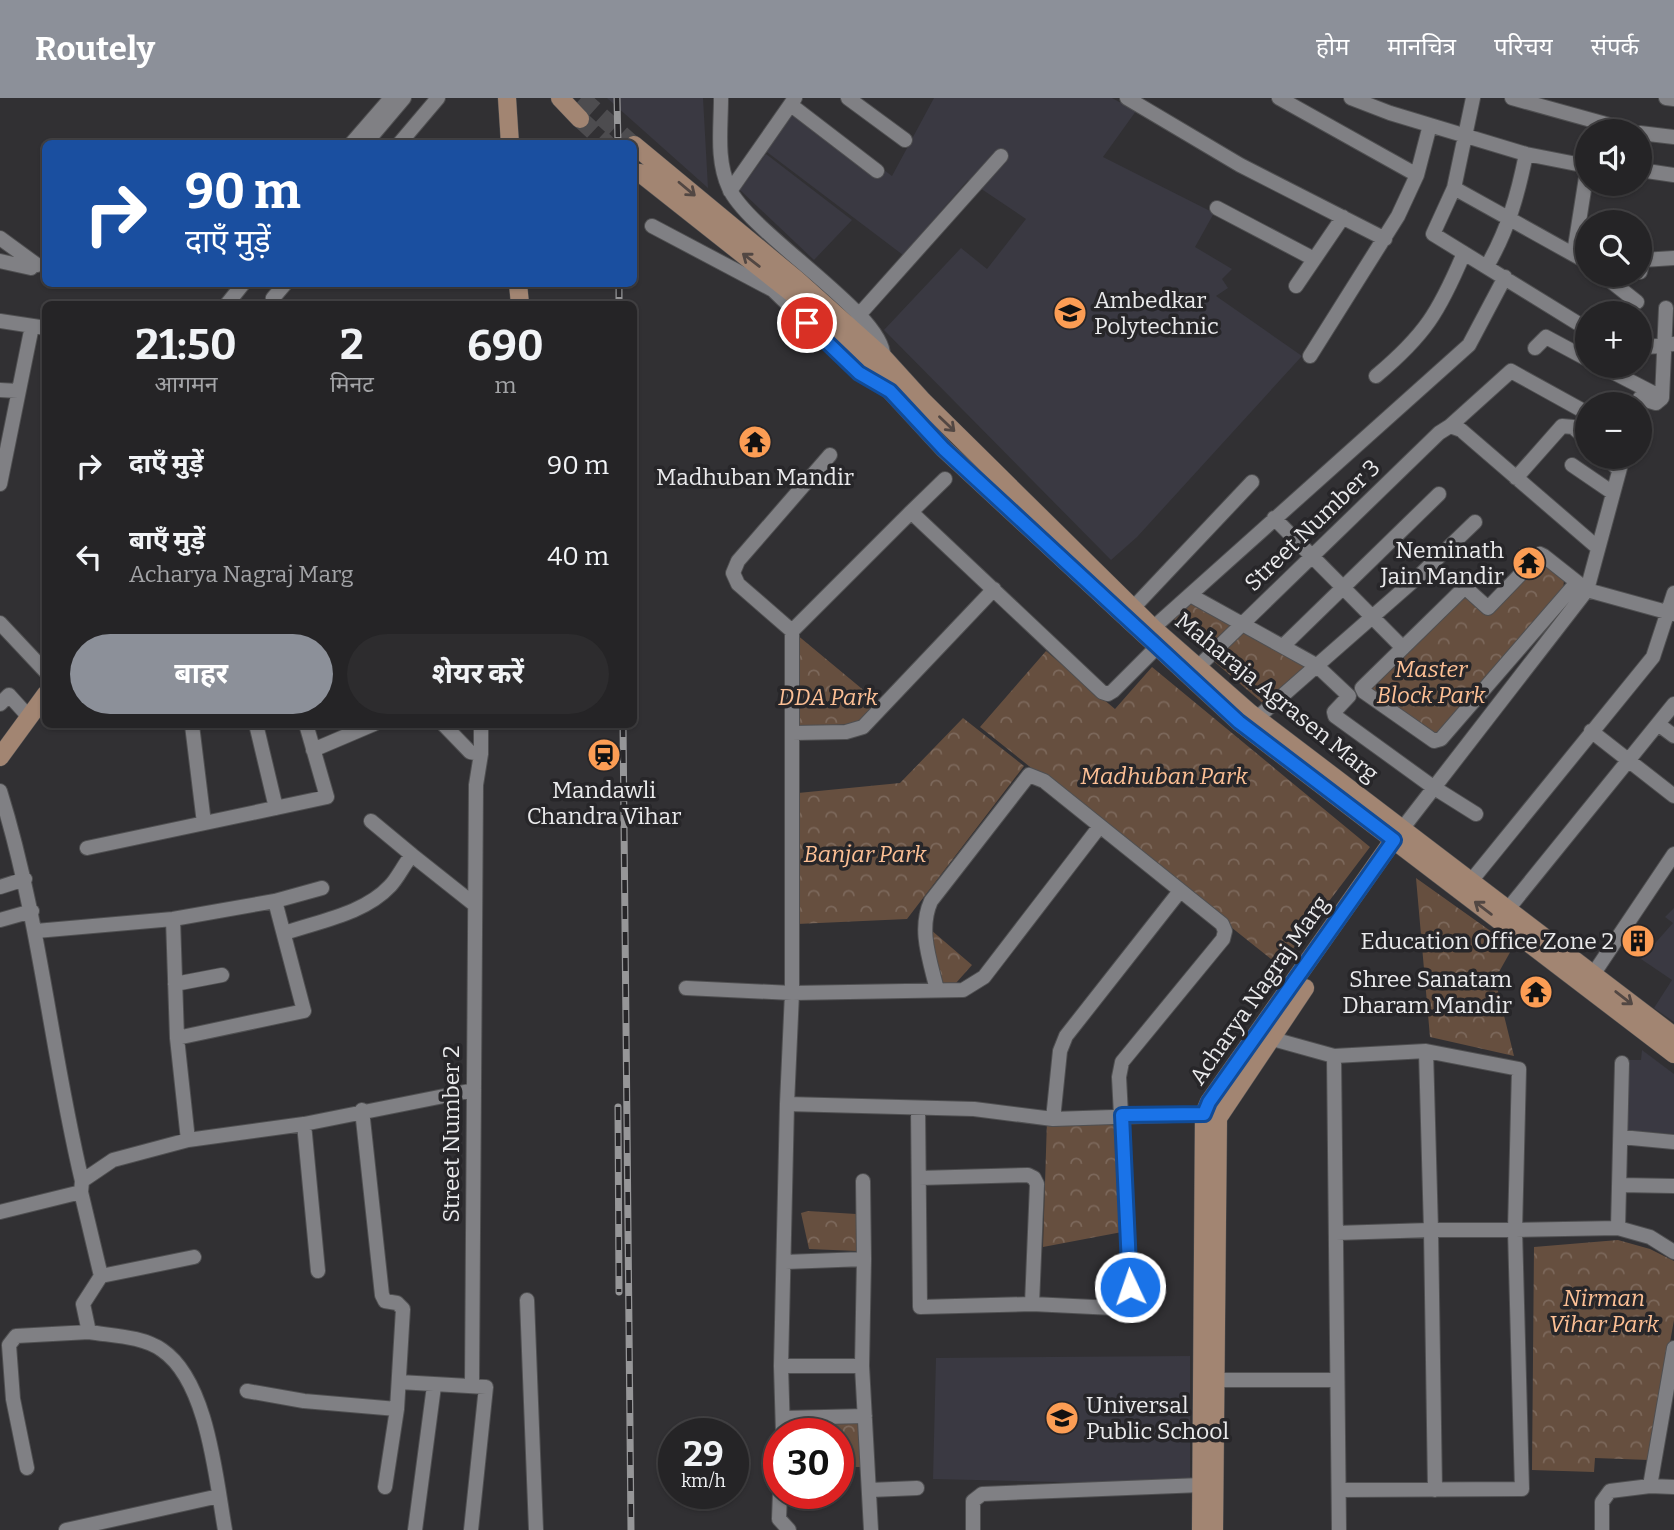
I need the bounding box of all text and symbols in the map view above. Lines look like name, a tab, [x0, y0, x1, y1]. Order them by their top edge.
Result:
text: Routely	[35, 29, 155, 69]
text: होम	[1316, 33, 1349, 61]
text: मानचित्र	[1387, 33, 1456, 61]
text: परिचय	[1494, 33, 1553, 61]
text: संपर्क	[1591, 33, 1639, 61]
map controls	[1575, 119, 1652, 469]
button: sound	[1575, 119, 1652, 196]
text: 90 m	[185, 162, 301, 221]
icon: right	[70, 168, 161, 259]
one-way arrow	[677, 181, 695, 196]
button: search	[1575, 210, 1652, 287]
text: दाएँ मुड़ें	[185, 222, 271, 260]
one-way arrow	[742, 253, 761, 268]
place label: Ambedkar Polytechnic	[1094, 286, 1219, 340]
pin	[777, 293, 837, 353]
school or university icon: Ambedkar Polytechnic	[1051, 294, 1089, 332]
button: +	[1575, 301, 1652, 378]
icon: arrive	[788, 304, 826, 342]
text: 21:50	[135, 320, 237, 370]
text: 2	[340, 320, 364, 370]
text: 690	[467, 321, 544, 371]
text: आगमन	[154, 370, 217, 398]
text: मिनट	[330, 370, 374, 398]
text: m	[494, 371, 516, 399]
button: −	[1575, 392, 1652, 469]
one-way arrow	[938, 416, 955, 433]
temple icon: Madhuban Mandir	[736, 423, 774, 461]
icon: right	[70, 447, 108, 485]
text: दाएँ मुड़ें	[129, 448, 204, 479]
text: 90 m	[547, 450, 609, 481]
street label: Street Number 3	[1238, 453, 1386, 597]
place label: Madhuban Mandir	[656, 463, 854, 491]
text: बाएँ मुड़ें	[129, 525, 205, 556]
place label: Neminath Jain Mandir	[1379, 536, 1504, 590]
icon: left	[70, 538, 108, 576]
text: 40 m	[547, 541, 609, 572]
temple icon: Neminath Jain Mandir	[1510, 544, 1548, 582]
text: Acharya Nagraj Marg	[129, 560, 354, 588]
street label: Maharaja Agrasen Marg	[1170, 606, 1384, 788]
button: बाहर	[70, 634, 333, 714]
button: शेयर करें	[347, 634, 609, 714]
park label: Master Block Park	[1377, 655, 1486, 709]
park label: DDA Park	[778, 683, 879, 711]
station icon: Mandawli Chandra Vihar	[585, 736, 623, 774]
park label: Madhuban Park	[1080, 762, 1248, 790]
place label: Mandawli Chandra Vihar	[527, 776, 681, 830]
park label: Banjar Park	[803, 840, 927, 868]
street label: Acharya Nagraj Marg	[1183, 890, 1335, 1090]
one-way arrow	[1474, 901, 1493, 916]
building icon: Education Office Zone 2	[1619, 922, 1657, 960]
place label: Education Office Zone 2	[1360, 927, 1614, 955]
place label: Shree Sanatam Dharam Mandir	[1342, 965, 1512, 1019]
temple icon: Shree Sanatam Dharam Mandir	[1517, 973, 1555, 1011]
one-way arrow	[1614, 990, 1633, 1005]
street label: Street Number 2	[437, 1045, 465, 1223]
position arrow	[1093, 1250, 1167, 1324]
park label: Nirman Vihar Park	[1549, 1284, 1660, 1338]
place label: Universal Public School	[1086, 1391, 1229, 1445]
school or university icon: Universal Public School	[1043, 1399, 1081, 1437]
speed limit sign: 30	[763, 1418, 854, 1509]
text: 29	[683, 1433, 724, 1475]
text: km/h	[681, 1470, 726, 1492]

